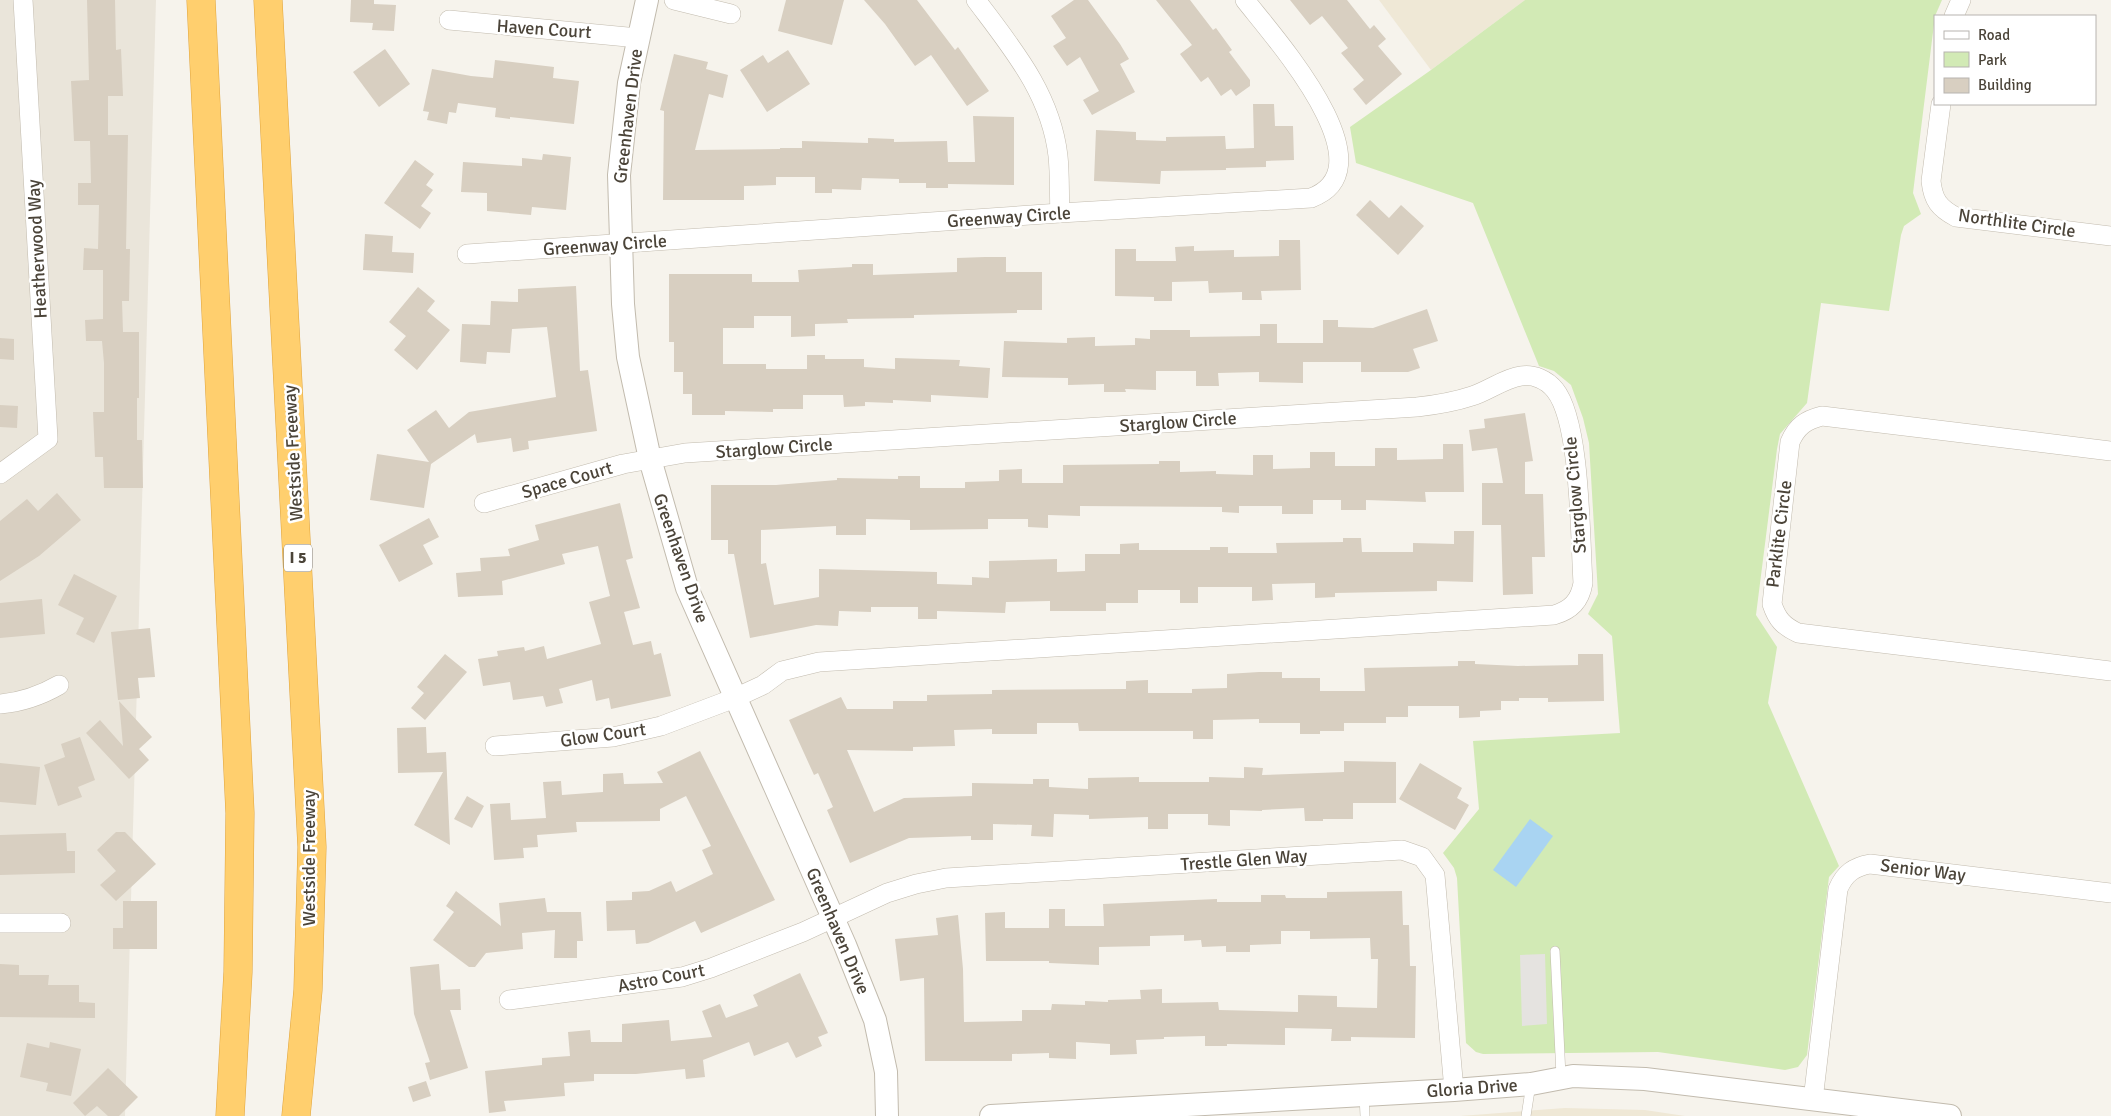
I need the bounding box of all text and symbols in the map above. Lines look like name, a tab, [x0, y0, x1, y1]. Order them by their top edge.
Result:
street label: Haven Court	[496, 15, 592, 43]
legend	[1934, 15, 2096, 105]
text: Road	[1978, 26, 2010, 44]
street label: Greenhaven Drive	[609, 47, 647, 185]
text: Park	[1978, 51, 2007, 69]
text: Building	[1978, 76, 2032, 94]
street label: Heatherwood Way	[22, 178, 52, 319]
street label: Greenway Circle	[946, 202, 1072, 232]
street label: Northlite Circle	[1957, 204, 2077, 242]
street label: Greenway Circle	[542, 230, 668, 260]
street label: Westside Freeway	[278, 384, 308, 522]
street label: Starglow Circle	[1119, 407, 1237, 437]
street label: Starglow Circle	[715, 433, 833, 463]
street label: Starglow Circle	[1559, 436, 1591, 554]
street label: Space Court	[519, 457, 615, 503]
street label: Parklite Circle	[1761, 479, 1797, 589]
street label: Greenhaven Drive	[649, 490, 713, 626]
road number: I 5	[284, 544, 312, 572]
street label: Glow Court	[559, 718, 647, 752]
street label: Westside Freeway	[298, 789, 320, 926]
street label: Trestle Glen Way	[1180, 845, 1309, 875]
street label: Senior Way	[1879, 854, 1967, 886]
street label: Greenhaven Drive	[801, 864, 875, 998]
street label: Astro Court	[616, 959, 706, 997]
street label: Gloria Drive	[1426, 1074, 1518, 1102]

